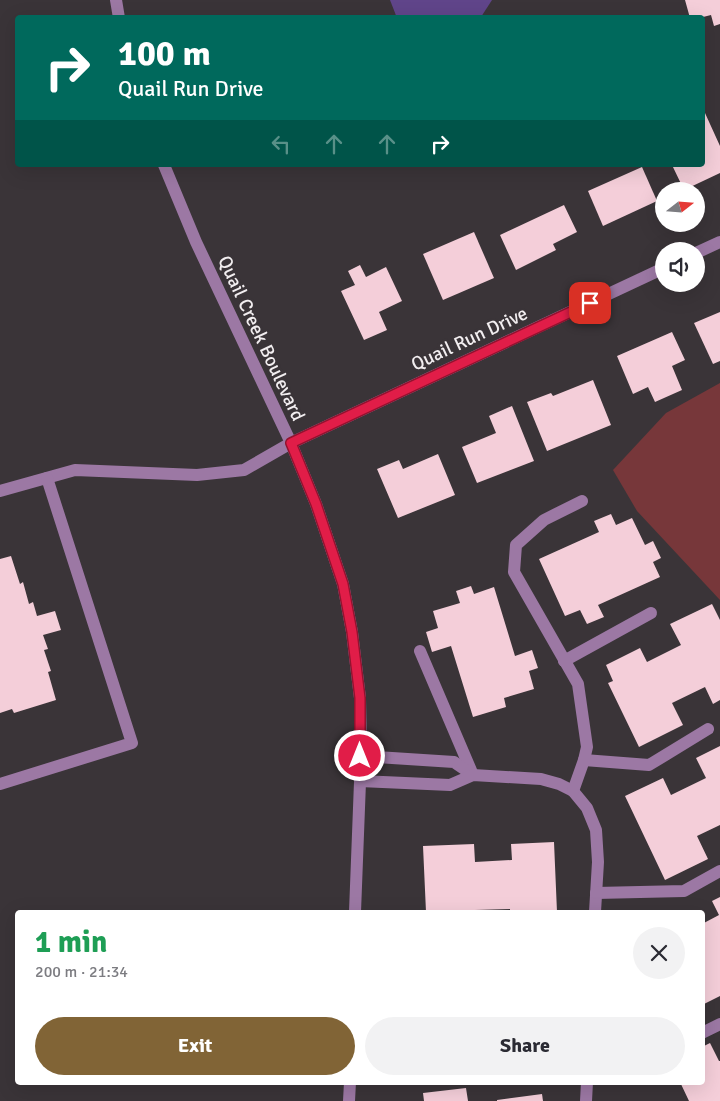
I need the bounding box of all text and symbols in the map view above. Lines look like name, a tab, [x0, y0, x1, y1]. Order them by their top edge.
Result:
text: 100 m	[118, 32, 211, 75]
icon: right	[35, 35, 100, 100]
text: Quail Run Drive	[118, 75, 264, 102]
icon: left	[267, 130, 295, 158]
icon: ahead	[320, 130, 348, 158]
icon: ahead	[373, 130, 401, 158]
icon: right	[426, 130, 454, 158]
north arrow	[655, 182, 705, 232]
map controls	[655, 182, 705, 292]
button: sound	[655, 242, 705, 292]
street label: Quail Creek Boulevard	[212, 252, 310, 425]
pin	[569, 282, 611, 324]
icon: arrive	[576, 289, 604, 317]
street label: Quail Run Drive	[407, 301, 531, 376]
position arrow	[333, 729, 385, 781]
text: 1 min	[35, 924, 107, 961]
button: close	[633, 927, 685, 979]
text: 200 m · 21:34	[35, 962, 128, 982]
button: Exit	[35, 1017, 355, 1075]
button: Share	[365, 1017, 685, 1075]

